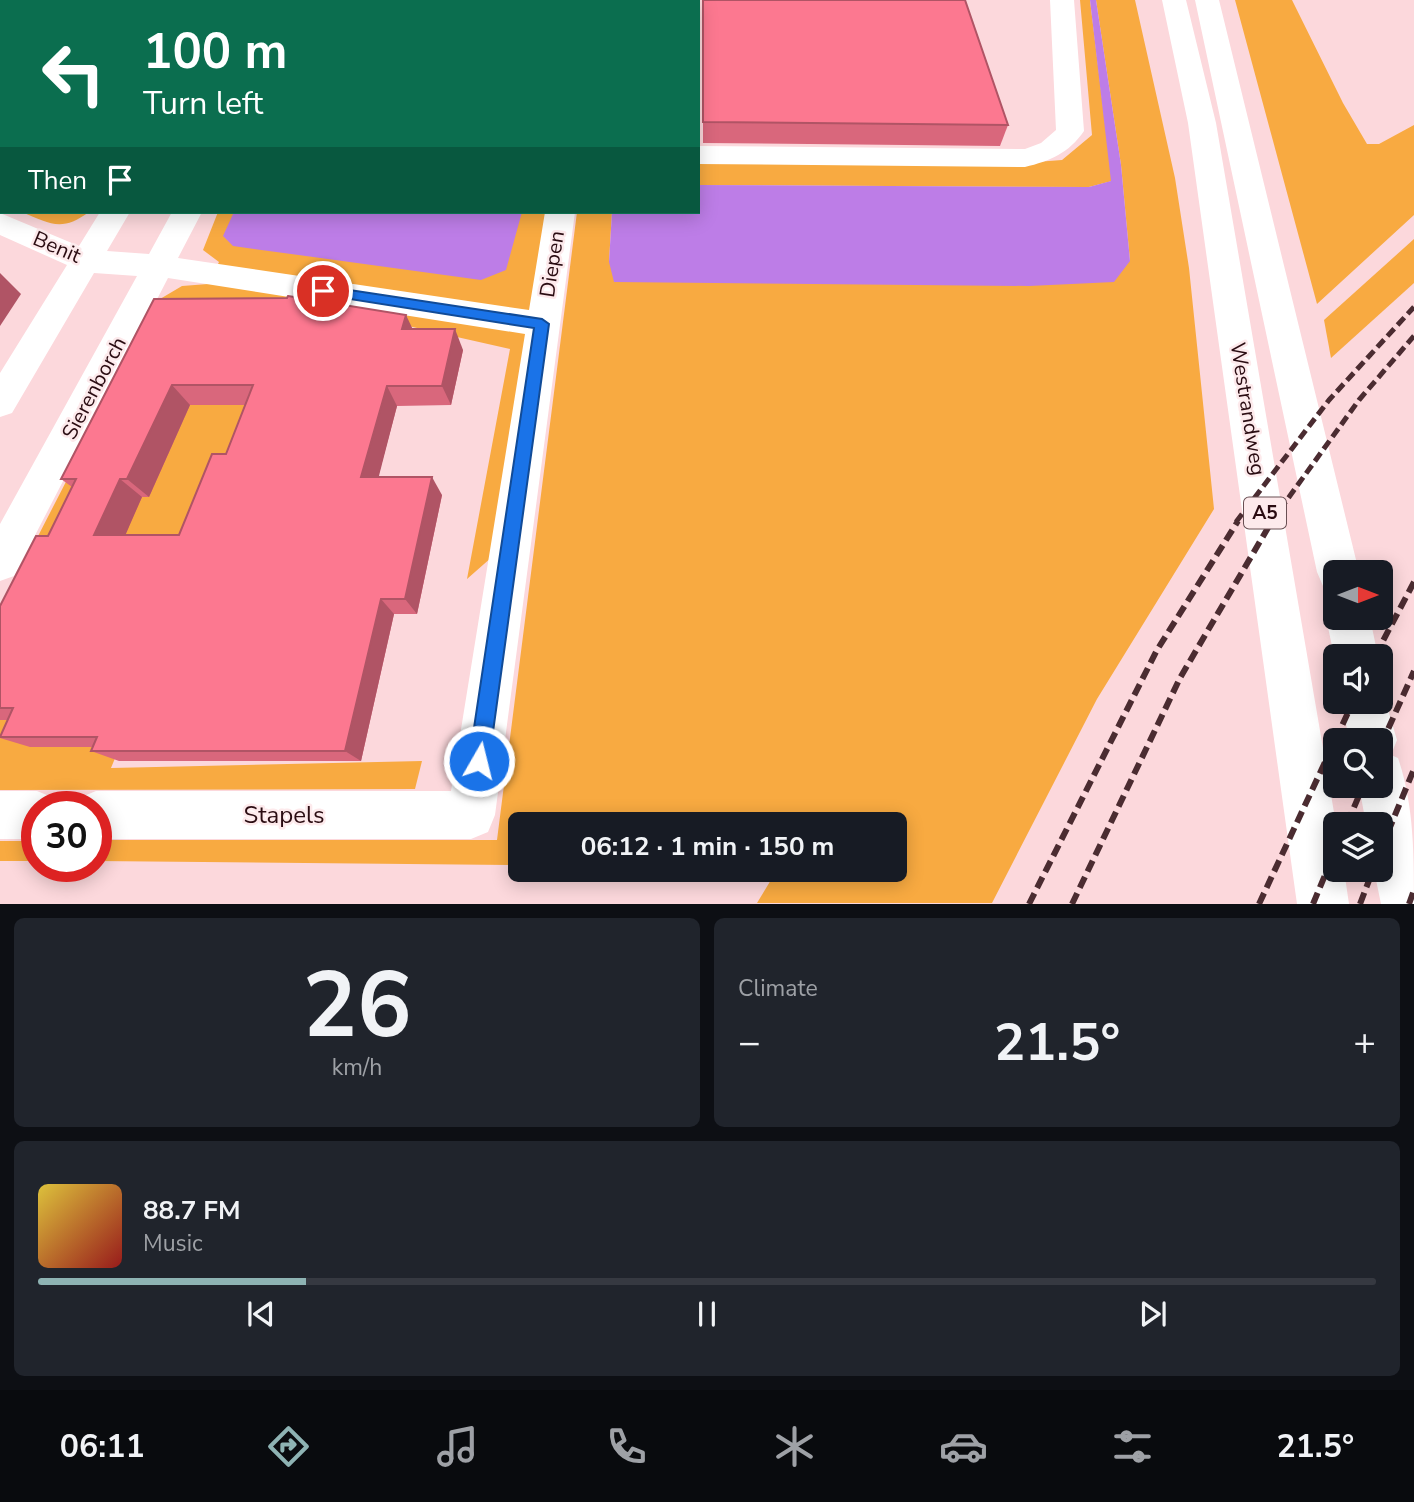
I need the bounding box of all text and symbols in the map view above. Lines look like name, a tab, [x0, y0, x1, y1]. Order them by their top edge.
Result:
text: 100 m	[143, 18, 287, 85]
icon: left	[28, 28, 119, 119]
text: Turn left	[143, 82, 263, 125]
icon: arrive	[101, 161, 139, 199]
text: Then	[28, 163, 87, 198]
street label: Benit	[29, 224, 86, 270]
street label: Diepen	[533, 229, 571, 299]
pin	[293, 261, 353, 321]
icon: arrive	[304, 272, 342, 310]
street label: Sierenborch	[55, 332, 133, 444]
street label: Westrandweg	[1224, 341, 1272, 477]
road number: A5	[1244, 498, 1286, 528]
north arrow	[1323, 560, 1393, 630]
map controls	[1323, 560, 1393, 882]
button: sound	[1323, 644, 1393, 714]
position arrow	[442, 724, 516, 798]
button: search	[1323, 728, 1393, 798]
speed limit sign: 30	[21, 791, 112, 882]
street label: Stapels	[243, 799, 325, 831]
button: layers	[1323, 812, 1393, 882]
text: 06:12 · 1 min · 150 m	[581, 829, 834, 864]
text: 26	[302, 944, 412, 1068]
text: Climate	[738, 973, 818, 1004]
text: 21.5°	[994, 1007, 1120, 1078]
text: −	[738, 1017, 761, 1068]
text: +	[1353, 1017, 1376, 1068]
text: km/h	[332, 1052, 382, 1083]
text: 88.7 FM	[143, 1193, 240, 1228]
text: Music	[143, 1228, 203, 1259]
icon: previous	[242, 1295, 280, 1333]
icon: pause	[688, 1295, 726, 1333]
icon: next	[1134, 1295, 1172, 1333]
icon: directions	[264, 1422, 313, 1471]
icon: music	[433, 1422, 482, 1471]
icon: phone	[602, 1422, 651, 1471]
icon: climate	[770, 1422, 819, 1471]
icon: car	[939, 1422, 988, 1471]
icon: filters	[1108, 1422, 1157, 1471]
text: 06:11	[60, 1425, 145, 1468]
text: 21.5°	[1276, 1425, 1354, 1468]

